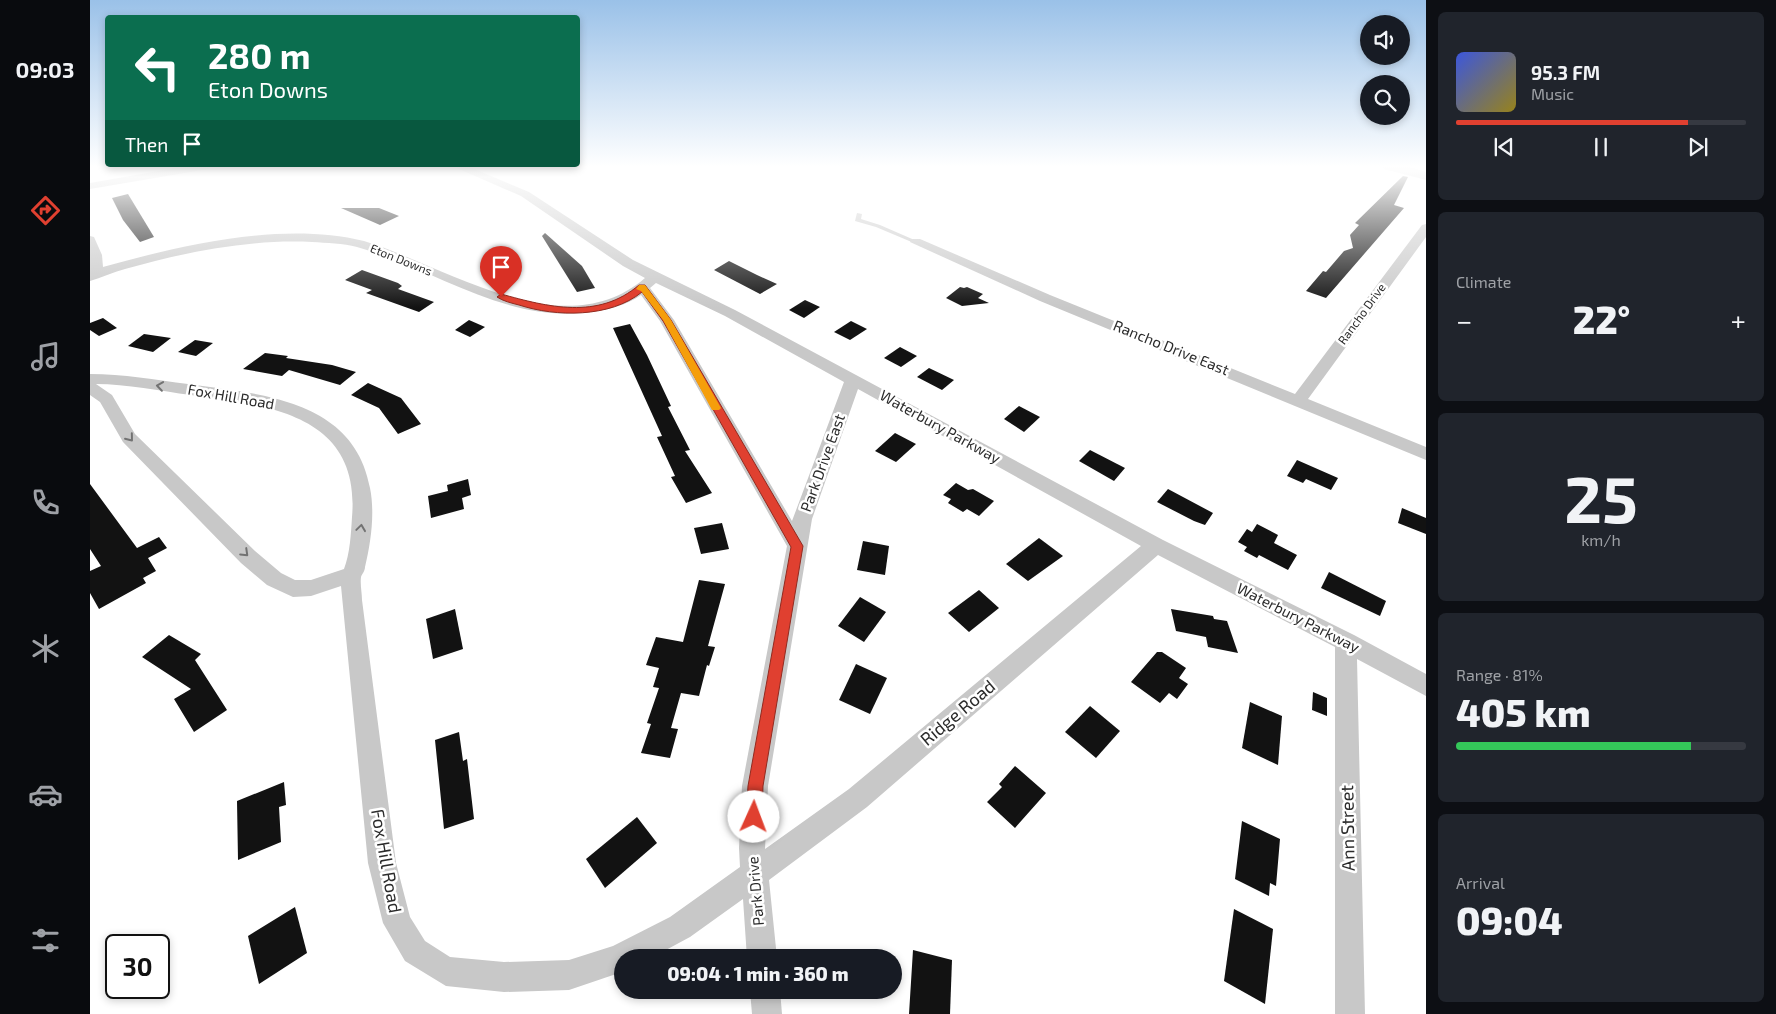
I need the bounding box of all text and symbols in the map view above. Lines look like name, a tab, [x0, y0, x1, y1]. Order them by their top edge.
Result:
map controls	[1360, 15, 1410, 125]
button: sound	[1360, 15, 1410, 65]
text: 280 m	[208, 34, 311, 76]
icon: left	[125, 35, 190, 100]
text: 09:03	[16, 56, 74, 82]
text: 95.3 FM	[1531, 61, 1600, 84]
button: search	[1360, 75, 1410, 125]
text: Eton Downs	[208, 76, 328, 102]
text: Music	[1531, 84, 1574, 103]
icon: arrive	[178, 130, 206, 158]
text: Then	[125, 133, 168, 156]
icon: previous	[1490, 133, 1518, 161]
icon: pause	[1587, 133, 1615, 161]
icon: next	[1684, 133, 1712, 161]
icon: directions	[28, 193, 63, 228]
street label: Eton Downs	[368, 240, 434, 278]
pin	[480, 246, 522, 297]
icon: arrive	[487, 253, 515, 281]
text: Climate	[1456, 272, 1511, 291]
street label: Rancho Drive	[1334, 280, 1388, 347]
text: 22°	[1573, 296, 1630, 342]
text: −	[1456, 303, 1472, 337]
text: +	[1731, 303, 1746, 337]
street label: Rancho Drive East	[1111, 316, 1232, 379]
icon: music	[28, 339, 63, 374]
street label: Fox Hill Road	[186, 380, 276, 412]
one-way arrow	[156, 381, 164, 392]
street label: Waterbury Parkway	[877, 385, 1004, 467]
street label: Park Drive East	[796, 411, 848, 514]
one-way arrow	[125, 432, 133, 441]
text: 25	[1564, 458, 1638, 536]
icon: phone	[28, 485, 63, 520]
one-way arrow	[355, 524, 366, 532]
text: km/h	[1581, 530, 1621, 549]
one-way arrow	[239, 548, 248, 557]
street label: Waterbury Parkway	[1234, 578, 1363, 656]
icon: climate	[28, 631, 63, 666]
text: Range · 81%	[1456, 665, 1543, 684]
street label: Ridge Road	[915, 675, 999, 750]
text: 405 km	[1456, 689, 1590, 735]
icon: car	[28, 777, 63, 812]
street label: Ann Street	[1335, 785, 1359, 871]
position arrow	[727, 790, 779, 842]
street label: Fox Hill Road	[367, 807, 407, 915]
street label: Park Drive	[743, 856, 767, 926]
text: Arrival	[1456, 873, 1505, 892]
text: 09:04	[1456, 897, 1563, 943]
icon: filters	[28, 923, 63, 958]
speed limit sign: 30	[105, 934, 170, 999]
text: 09:04 · 1 min · 360 m	[667, 962, 849, 985]

